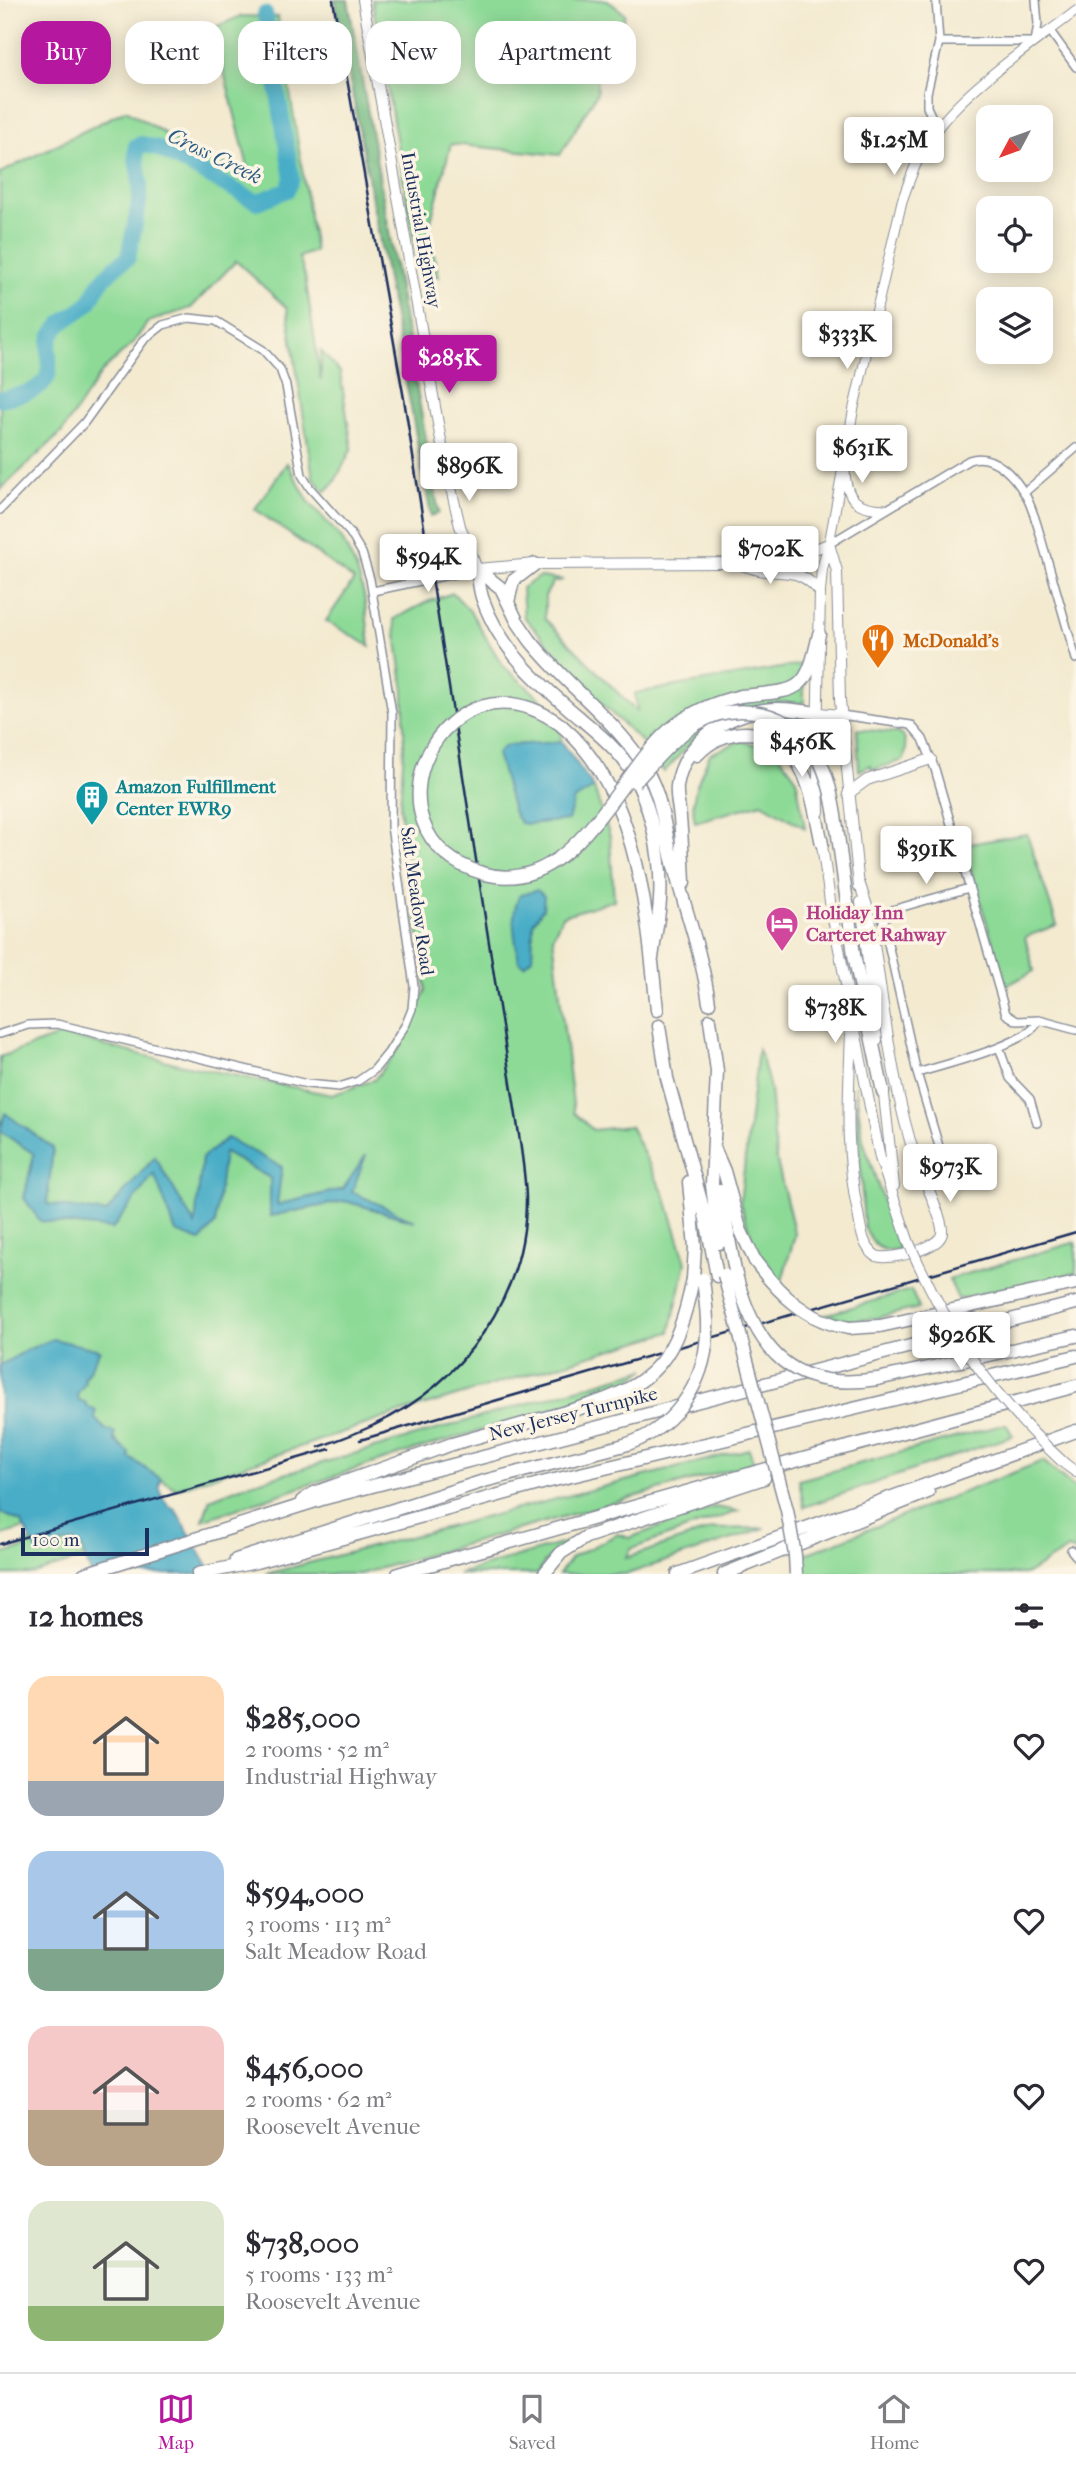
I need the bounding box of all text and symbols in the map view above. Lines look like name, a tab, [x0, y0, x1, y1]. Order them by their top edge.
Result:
chip: Buy	[21, 21, 111, 84]
chip: Rent	[125, 21, 224, 84]
chip: Filters	[238, 21, 352, 84]
chip: New	[366, 21, 461, 84]
chip: Apartment	[475, 21, 636, 84]
north arrow	[976, 105, 1054, 182]
map controls	[976, 105, 1053, 364]
pin: $1.25M	[837, 118, 951, 177]
water label: Cross Creek	[164, 123, 266, 189]
text: $1.25M	[860, 126, 928, 153]
street label: Industrial Highway	[396, 150, 446, 311]
button: locate	[976, 196, 1053, 273]
button: layers	[976, 287, 1053, 364]
pin: $333K	[798, 312, 896, 371]
text: $333K	[818, 320, 876, 347]
pin: $285K	[400, 336, 498, 395]
text: $285K	[418, 344, 480, 371]
pin: $631K	[813, 426, 911, 485]
text: $631K	[832, 434, 892, 461]
pin: $896K	[420, 444, 518, 503]
text: $896K	[436, 452, 502, 479]
pin: $702K	[721, 526, 819, 586]
pin: $594K	[379, 534, 477, 594]
text: $702K	[738, 535, 802, 562]
text: $594K	[396, 543, 460, 570]
restaurant icon: McDonald's	[859, 621, 897, 670]
place label: McDonald's	[902, 630, 999, 652]
pin: $456K	[753, 720, 851, 779]
text: $456K	[770, 728, 834, 755]
place label: Amazon Fulfillment Center EWR9	[115, 776, 276, 820]
building icon: Amazon Fulfillment Center EWR9	[73, 778, 111, 827]
street label: Salt Meadow Road	[396, 825, 438, 978]
pin: $391K	[877, 826, 975, 886]
text: $391K	[896, 835, 956, 862]
place label: Holiday Inn Carteret Rahway	[806, 902, 947, 946]
hotel icon: Holiday Inn Carteret Rahway	[763, 904, 801, 953]
pin: $738K	[786, 986, 884, 1045]
text: $738K	[804, 994, 866, 1021]
pin: $973K	[901, 1144, 999, 1204]
text: $973K	[919, 1153, 981, 1180]
pin: $926K	[912, 1312, 1010, 1372]
text: $926K	[928, 1321, 994, 1348]
street label: New Jersey Turnpike	[487, 1382, 660, 1446]
scale bar	[21, 1525, 149, 1557]
text: 100 m	[32, 1529, 80, 1551]
icon: filters	[1010, 1597, 1048, 1635]
text: 12 homes	[28, 1599, 143, 1634]
text: $285,000	[245, 1701, 361, 1736]
icon: home	[84, 1704, 168, 1788]
icon: heart	[1010, 1727, 1048, 1765]
text: 2 rooms · 52 m²	[245, 1736, 389, 1763]
text: Industrial Highway	[245, 1763, 437, 1790]
text: $594,000	[245, 1876, 364, 1911]
icon: home	[84, 1879, 168, 1963]
icon: heart	[1010, 1902, 1048, 1940]
text: 3 rooms · 113 m²	[245, 1911, 391, 1938]
text: Salt Meadow Road	[245, 1938, 427, 1965]
text: $456,000	[245, 2051, 364, 2086]
icon: home	[84, 2054, 168, 2138]
icon: heart	[1010, 2077, 1048, 2115]
text: 2 rooms · 62 m²	[245, 2086, 392, 2113]
text: Roosevelt Avenue	[245, 2113, 420, 2140]
text: $738,000	[245, 2226, 359, 2261]
icon: home	[84, 2229, 168, 2313]
icon: heart	[1010, 2252, 1048, 2290]
text: 5 rooms · 133 m²	[245, 2261, 392, 2288]
text: Roosevelt Avenue	[245, 2288, 420, 2315]
tab: Map	[157, 2390, 195, 2454]
tab: Saved	[509, 2390, 556, 2454]
tab: Home	[870, 2390, 919, 2454]

